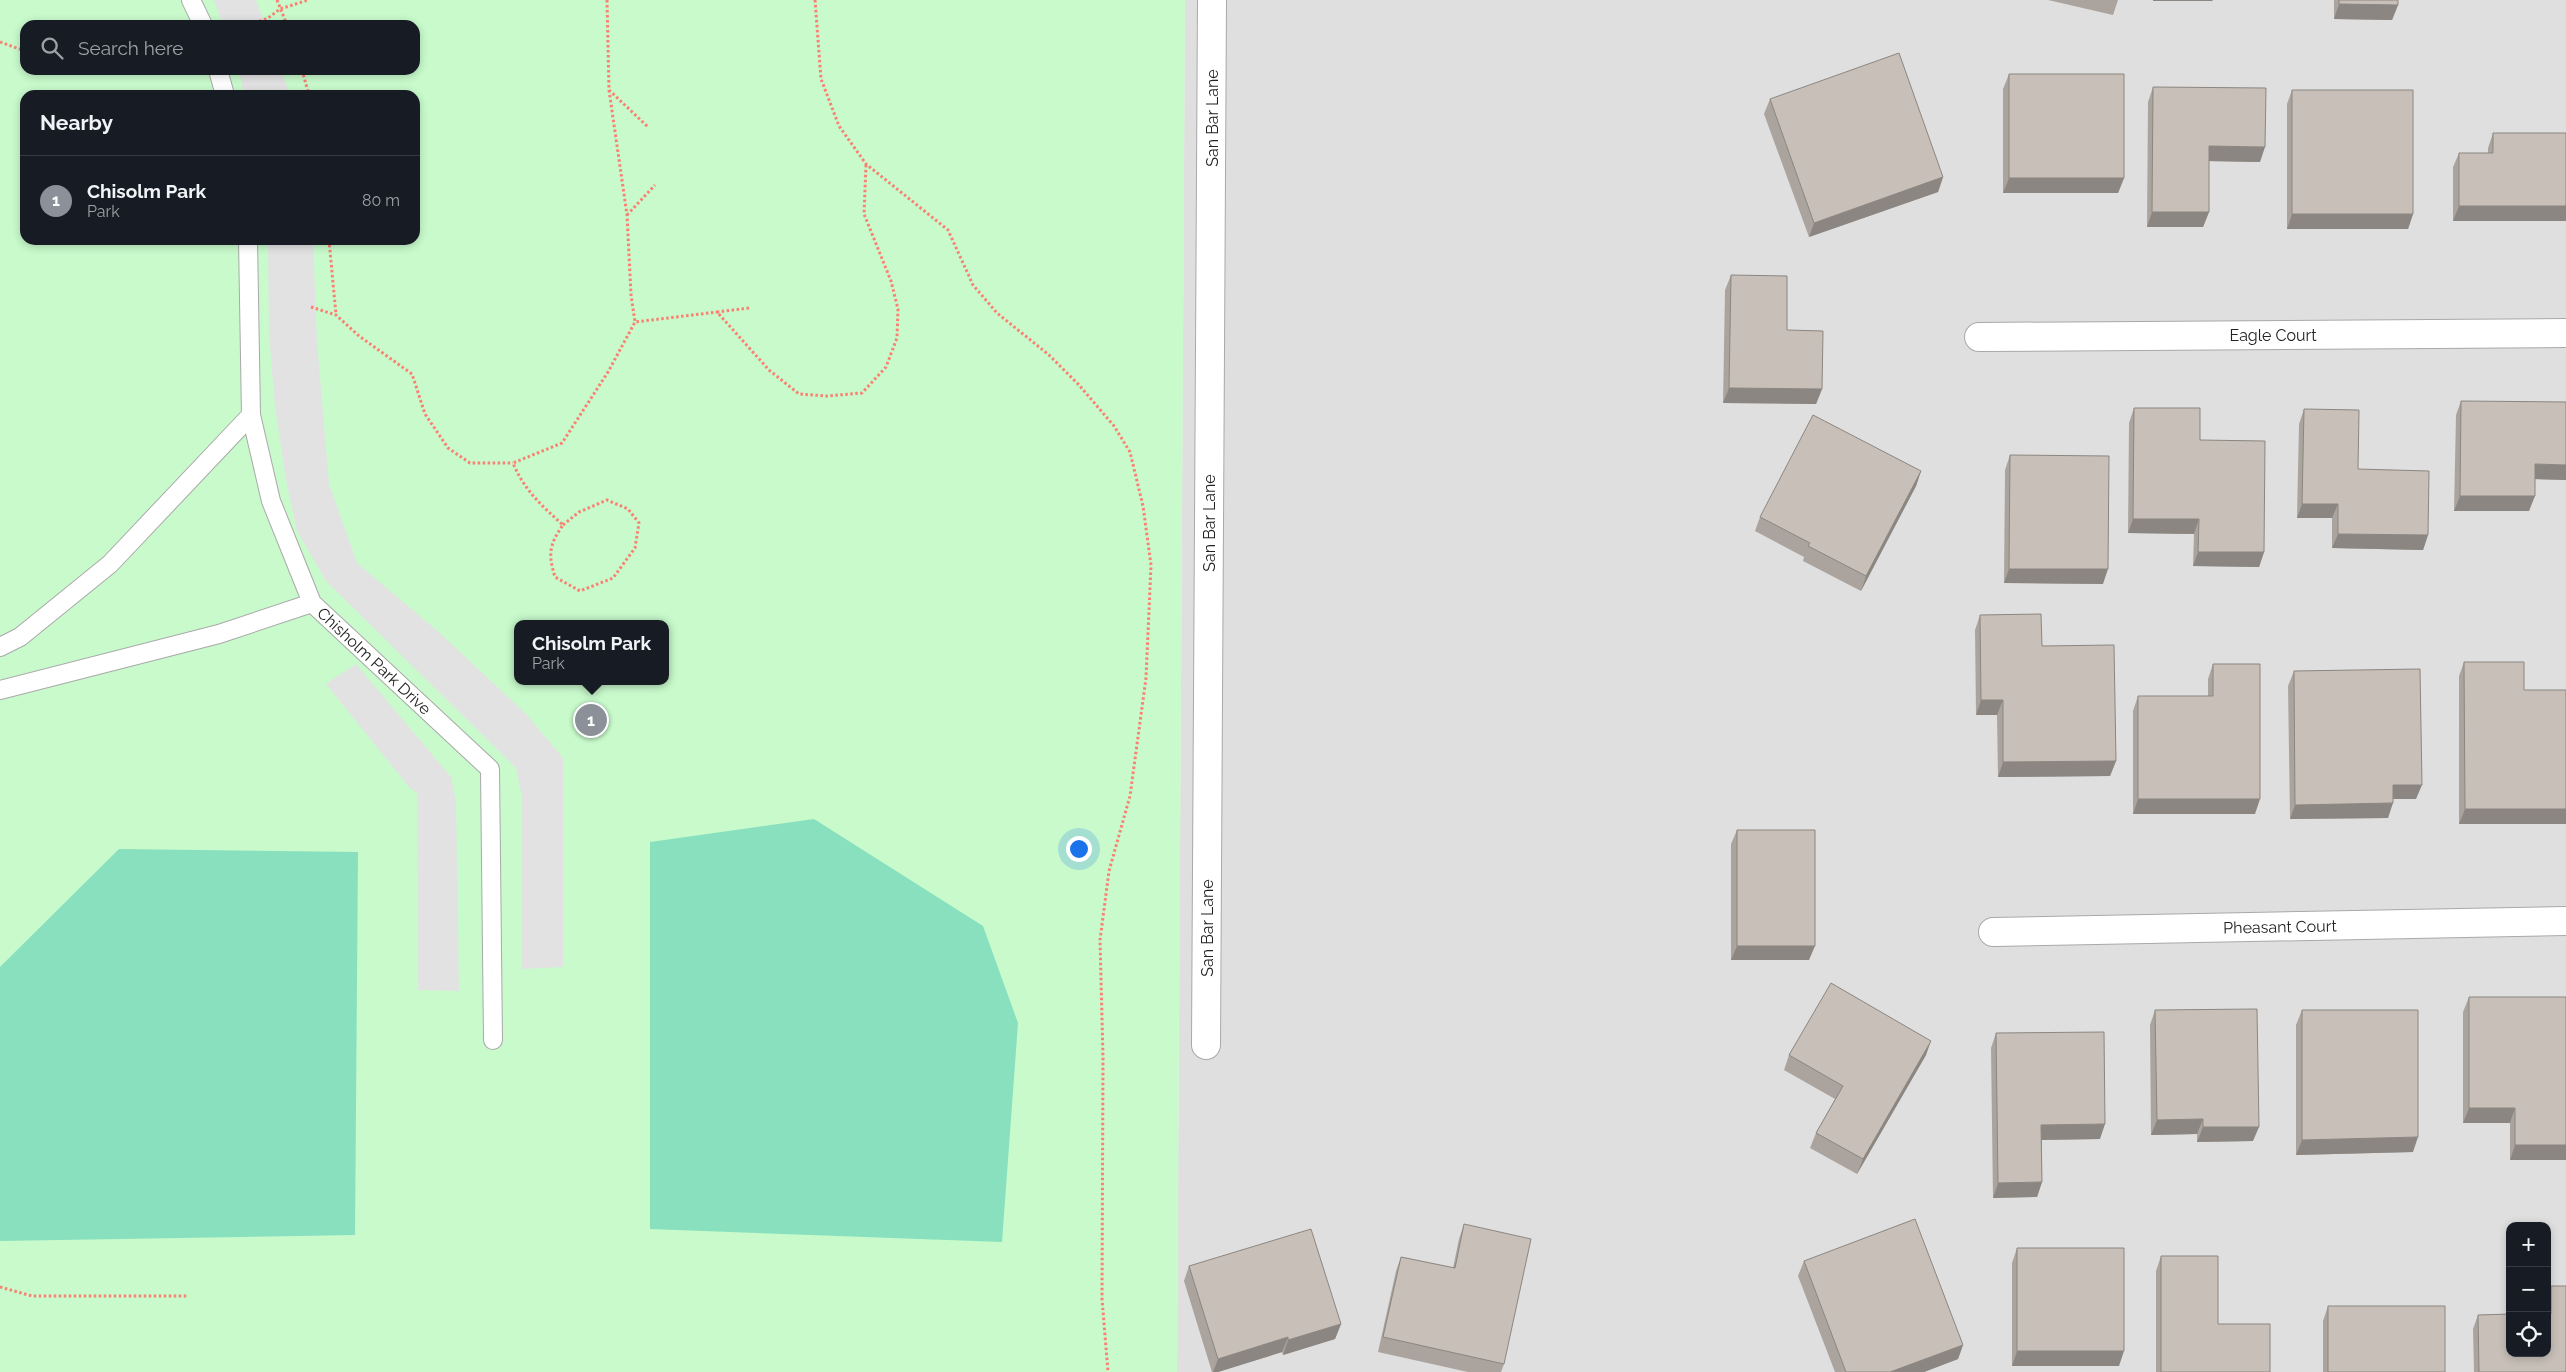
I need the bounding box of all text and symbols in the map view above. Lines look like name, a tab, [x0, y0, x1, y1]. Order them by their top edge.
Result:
search box	[20, 20, 420, 75]
icon: search	[38, 34, 66, 62]
text: Search here	[78, 37, 184, 59]
street label: San Bar Lane	[1203, 69, 1222, 167]
text: Nearby	[40, 110, 113, 135]
text: Chisolm Park	[87, 180, 206, 202]
text: 1	[52, 191, 60, 210]
text: 80 m	[362, 191, 400, 210]
text: Park	[87, 202, 120, 221]
street label: Eagle Court	[2229, 326, 2317, 345]
street label: San Bar Lane	[1200, 474, 1219, 572]
street label: Chisholm Park Drive	[313, 603, 435, 719]
popup	[514, 620, 669, 685]
text: Chisolm Park	[532, 632, 651, 654]
text: Park	[532, 654, 565, 673]
pin: 1	[575, 701, 607, 739]
your location	[1066, 836, 1092, 862]
street label: San Bar Lane	[1198, 879, 1217, 977]
street label: Pheasant Court	[2223, 916, 2338, 937]
map controls	[2506, 1222, 2551, 1357]
button: +	[2506, 1222, 2551, 1267]
button: −	[2506, 1267, 2551, 1312]
button: locate	[2506, 1312, 2551, 1357]

